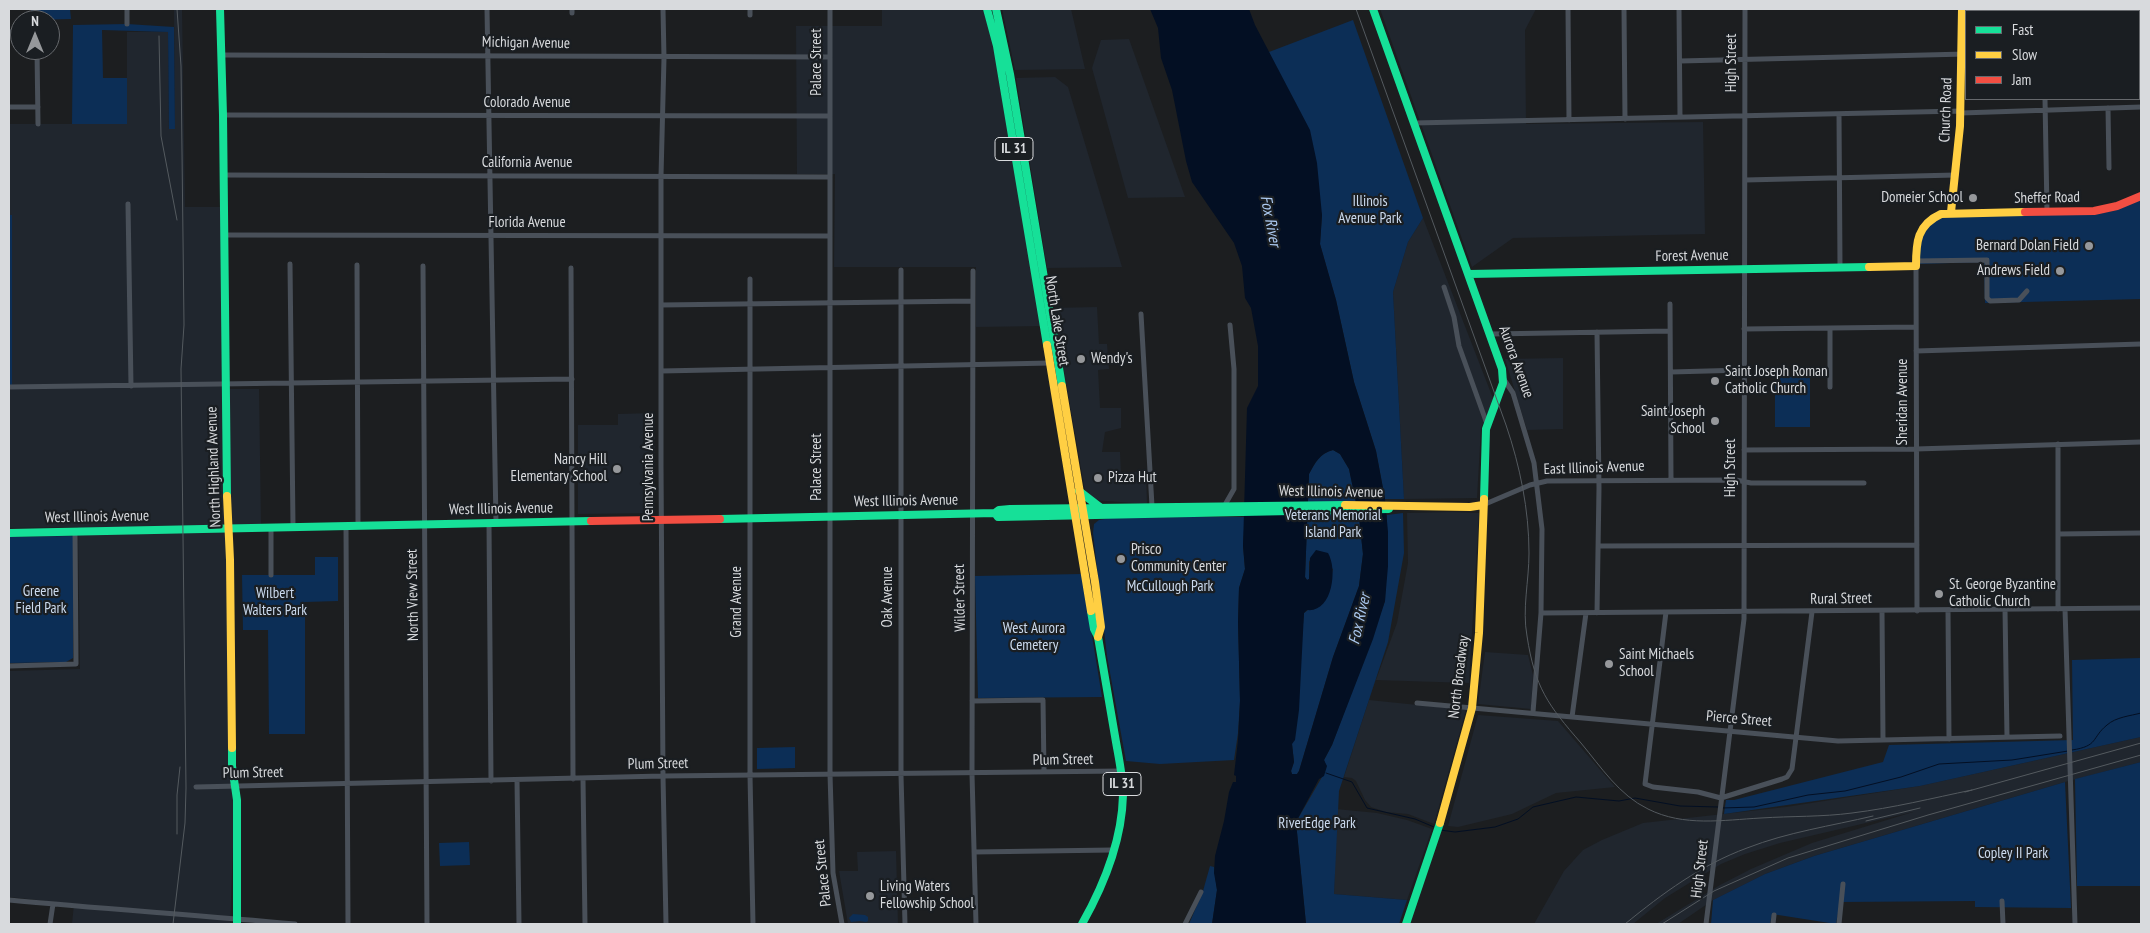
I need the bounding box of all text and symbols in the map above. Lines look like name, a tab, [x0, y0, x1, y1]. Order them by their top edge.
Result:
north arrow	[10, 10, 60, 60]
legend	[1965, 10, 2140, 100]
text: N	[31, 12, 39, 30]
text: Fast	[2012, 20, 2033, 39]
street label: Palace Street	[808, 28, 826, 96]
street label: Michigan Avenue	[482, 33, 570, 53]
street label: High Street	[1723, 34, 1741, 92]
text: Slow	[2012, 45, 2037, 64]
text: Jam	[2012, 70, 2031, 89]
street label: Church Road	[1936, 77, 1956, 143]
street label: Colorado Avenue	[483, 94, 571, 112]
road number: IL 31	[995, 138, 1033, 160]
street label: California Avenue	[482, 154, 572, 172]
street label: Sheffer Road	[2014, 188, 2080, 208]
place label: Domeier School	[1881, 189, 1963, 207]
marker: Domeier School	[1967, 192, 1979, 204]
park label: Illinois Avenue Park	[1338, 193, 1402, 228]
water label: Fox River	[1256, 194, 1284, 248]
street label: Florida Avenue	[488, 214, 566, 232]
place label: Bernard Dolan Field	[1976, 237, 2079, 255]
marker: Bernard Dolan Field	[2083, 240, 2095, 252]
street label: Forest Avenue	[1655, 246, 1729, 266]
place label: Andrews Field	[1977, 262, 2050, 280]
marker: Andrews Field	[2054, 265, 2066, 277]
street label: North Lake Street	[1041, 275, 1073, 367]
street label: Aurora Avenue	[1495, 323, 1537, 401]
place label: Wendy's	[1091, 350, 1132, 368]
marker: Wendy's	[1075, 353, 1087, 365]
street label: Sheridan Avenue	[1894, 359, 1912, 445]
place label: Saint Joseph Roman Catholic Church	[1725, 363, 1828, 398]
marker: Saint Joseph Roman Catholic Church	[1709, 375, 1721, 387]
place label: Saint Joseph School	[1641, 403, 1705, 438]
street label: North Highland Avenue	[203, 406, 225, 528]
street label: Pennsylvania Avenue	[640, 413, 658, 521]
marker: Saint Joseph School	[1709, 415, 1721, 427]
street label: Palace Street	[808, 433, 826, 501]
street label: High Street	[1722, 439, 1740, 497]
place label: Nancy Hill Elementary School	[510, 451, 607, 486]
street label: East Illinois Avenue	[1543, 457, 1645, 479]
marker: Nancy Hill Elementary School	[611, 463, 623, 475]
place label: Pizza Hut	[1108, 469, 1157, 487]
marker: Pizza Hut	[1092, 472, 1104, 484]
street label: West Illinois Avenue	[1279, 482, 1383, 502]
street label: West Illinois Avenue	[854, 491, 958, 511]
street label: West Illinois Avenue	[449, 499, 553, 519]
street label: West Illinois Avenue	[45, 507, 149, 527]
park label: Veterans Memorial Island Park	[1285, 507, 1381, 542]
place label: Prisco Community Center	[1131, 541, 1226, 576]
street label: North View Street	[403, 549, 423, 641]
marker: Prisco Community Center	[1115, 553, 1127, 565]
street label: Wilder Street	[950, 564, 970, 632]
street label: Grand Avenue	[728, 566, 746, 638]
street label: Oak Avenue	[879, 566, 897, 628]
place label: St. George Byzantine Catholic Church	[1949, 576, 2056, 611]
park label: McCullough Park	[1127, 578, 1213, 596]
park label: Greene Field Park	[15, 583, 67, 618]
park label: Wilbert Walters Park	[243, 585, 307, 620]
marker: St. George Byzantine Catholic Church	[1933, 588, 1945, 600]
street label: Rural Street	[1810, 589, 1872, 609]
water label: Fox River	[1345, 592, 1375, 646]
park label: West Aurora Cemetery	[1003, 620, 1065, 655]
street label: North Broadway	[1445, 634, 1473, 720]
place label: Saint Michaels School	[1619, 646, 1694, 681]
marker: Saint Michaels School	[1603, 658, 1615, 670]
street label: Pierce Street	[1705, 707, 1773, 731]
street label: Plum Street	[1032, 750, 1094, 770]
street label: Plum Street	[627, 754, 689, 774]
street label: Plum Street	[222, 763, 284, 783]
road number: IL 31	[1103, 772, 1141, 796]
park label: RiverEdge Park	[1278, 815, 1356, 833]
street label: Palace Street	[811, 839, 835, 907]
street label: High Street	[1687, 839, 1713, 899]
park label: Copley II Park	[1978, 845, 2048, 863]
place label: Living Waters Fellowship School	[880, 878, 974, 913]
marker: Living Waters Fellowship School	[864, 890, 876, 902]

